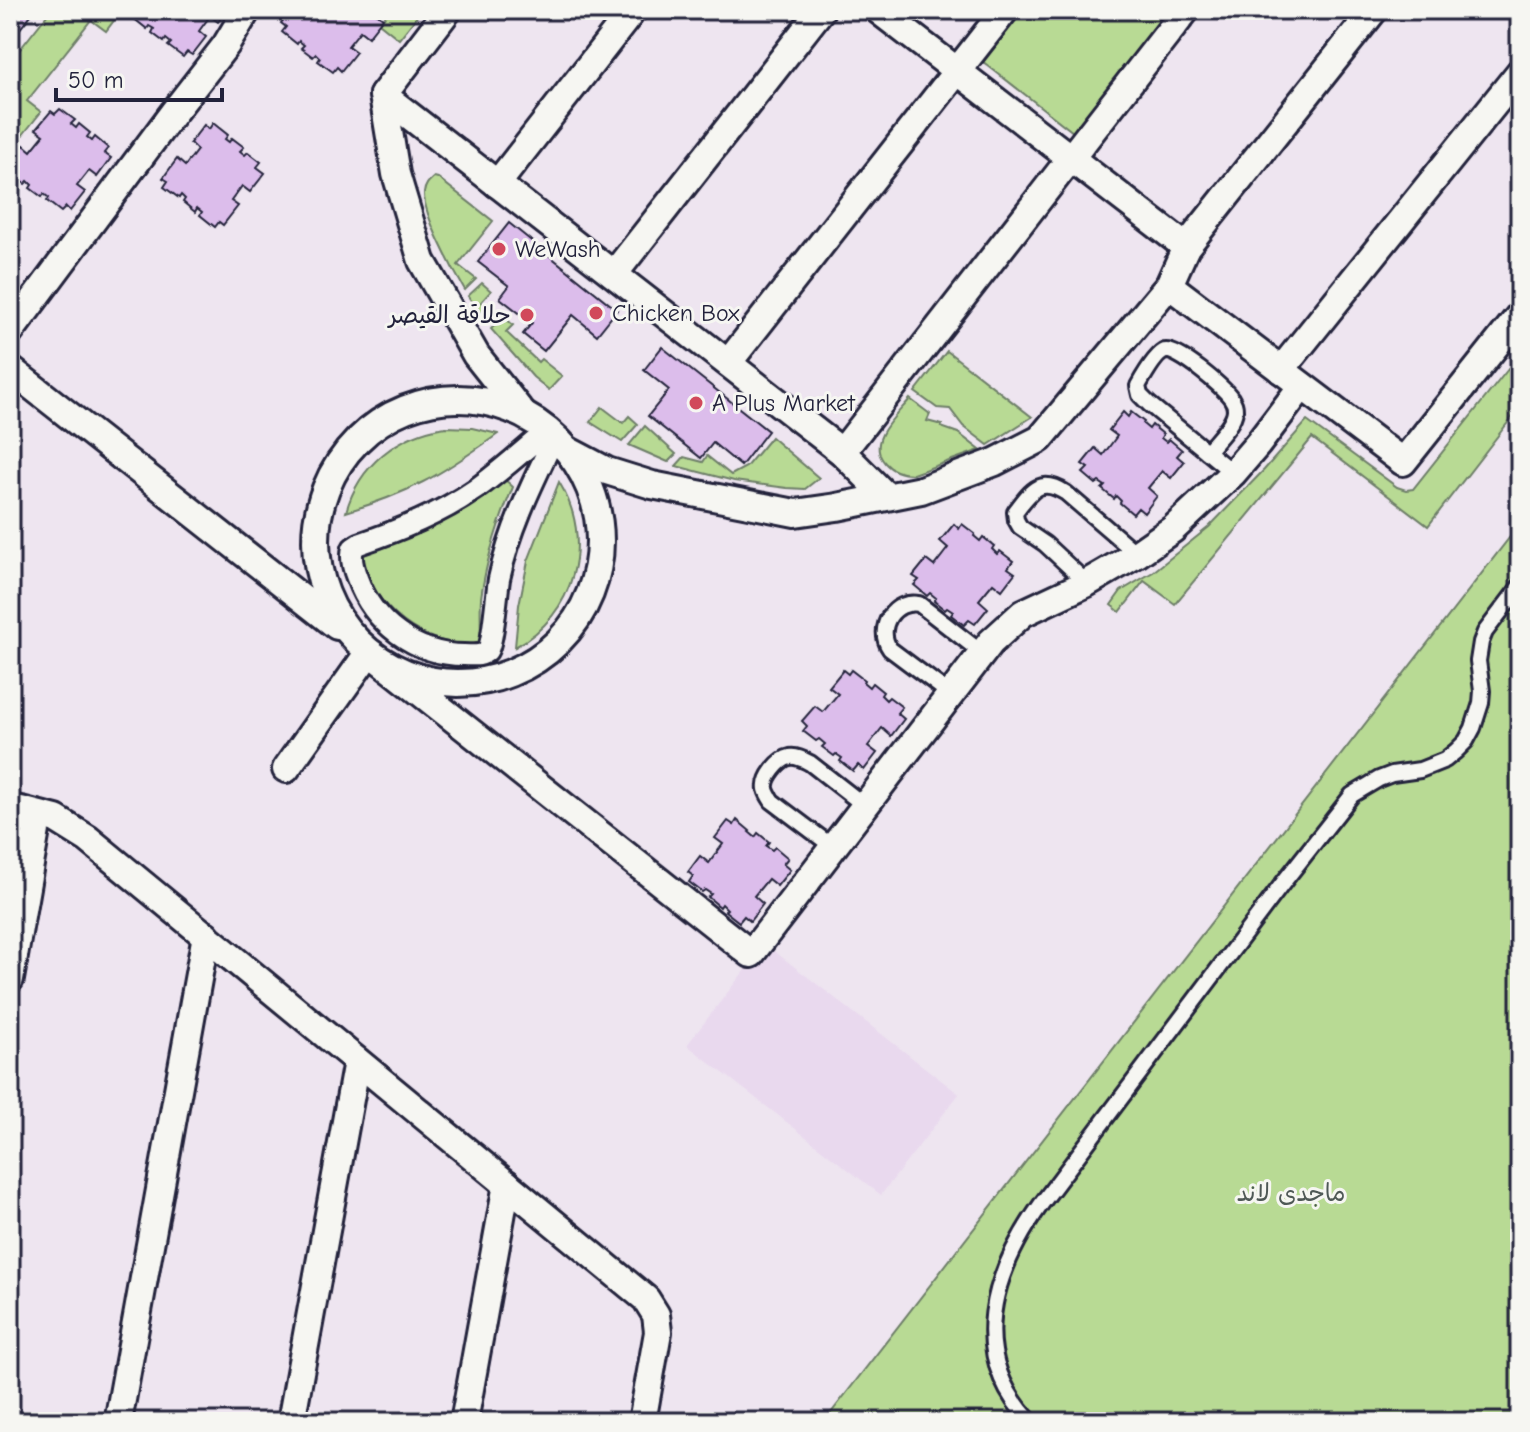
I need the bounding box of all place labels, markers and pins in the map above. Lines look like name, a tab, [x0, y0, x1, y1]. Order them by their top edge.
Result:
place label: WeWash	[515, 235, 601, 263]
marker: WeWash	[490, 240, 508, 258]
place label: Chicken Box	[612, 299, 740, 327]
place label: حلاقة القيصر	[387, 301, 511, 329]
marker: Chicken Box	[587, 304, 605, 322]
marker: حلاقة القيصر	[518, 306, 536, 324]
place label: A Plus Market	[712, 389, 856, 417]
marker: A Plus Market	[687, 394, 705, 412]

